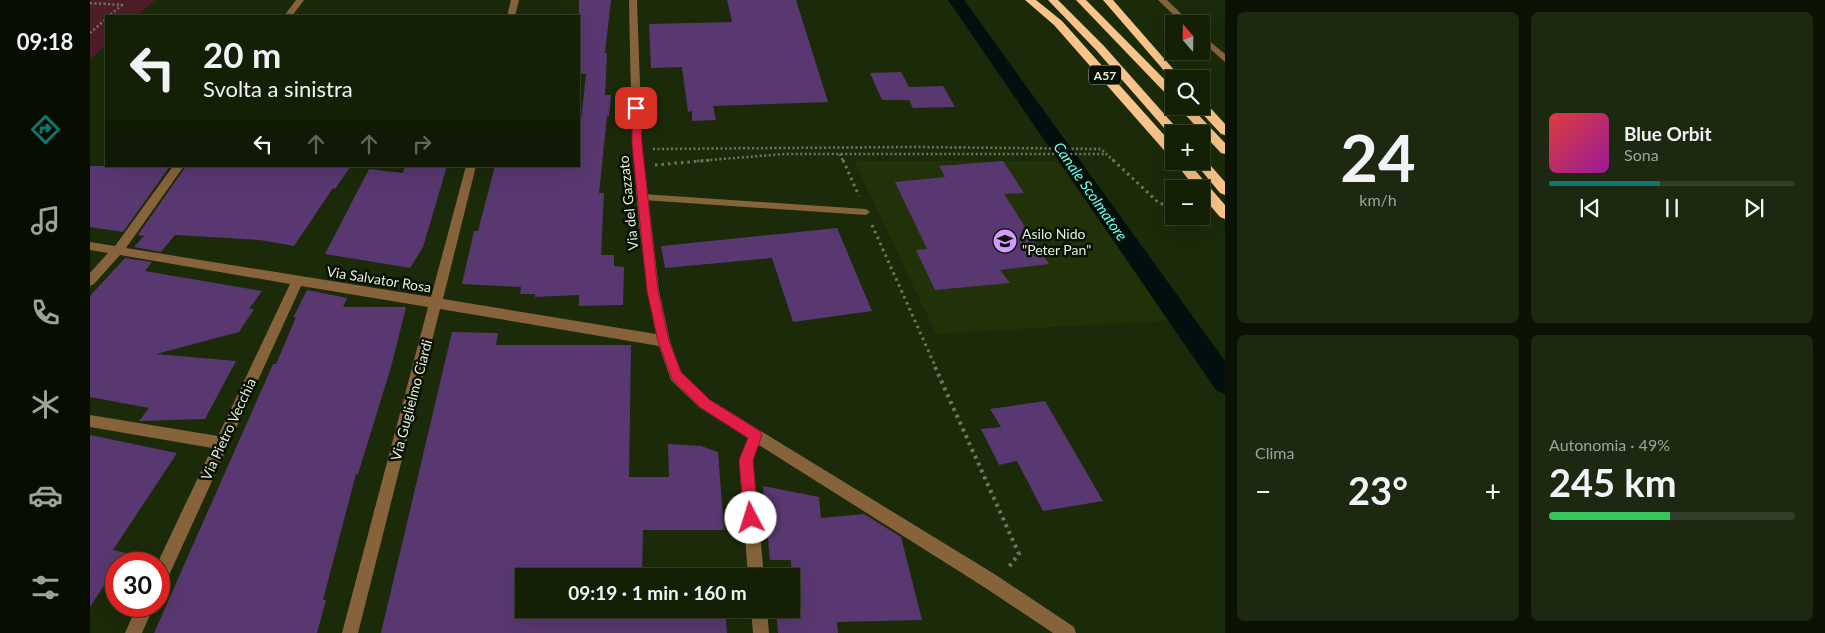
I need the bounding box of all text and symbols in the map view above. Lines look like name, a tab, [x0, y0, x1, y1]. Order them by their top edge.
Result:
north arrow	[1165, 15, 1210, 60]
map controls	[1165, 15, 1210, 225]
text: 09:18	[17, 28, 73, 55]
text: 20 m	[203, 33, 281, 75]
icon: left	[120, 35, 185, 100]
road number: A57	[1089, 66, 1121, 84]
button: search	[1165, 70, 1210, 115]
text: Svolta a sinistra	[203, 75, 353, 102]
pin	[615, 87, 657, 129]
icon: arrive	[622, 94, 650, 122]
icon: directions	[28, 112, 63, 147]
text: 24	[1340, 118, 1416, 196]
text: Blue Orbit	[1624, 122, 1712, 145]
button: +	[1165, 125, 1210, 170]
icon: left	[249, 130, 277, 158]
icon: ahead	[302, 130, 330, 158]
icon: ahead	[355, 130, 383, 158]
icon: right	[408, 130, 436, 158]
water label: Canale Scolmatore	[1050, 138, 1132, 244]
text: Sona	[1624, 145, 1659, 164]
street label: Via del Gazzato	[615, 155, 641, 251]
button: −	[1165, 180, 1210, 225]
text: km/h	[1359, 190, 1397, 209]
icon: previous	[1576, 194, 1604, 222]
icon: pause	[1658, 194, 1686, 222]
icon: next	[1740, 194, 1768, 222]
icon: music	[28, 203, 63, 238]
place label: Asilo Nido "Peter Pan"	[1022, 225, 1091, 258]
school or university icon: Asilo Nido "Peter Pan"	[992, 228, 1018, 254]
street label: Via Salvator Rosa	[325, 262, 433, 296]
icon: phone	[28, 295, 63, 330]
street label: Via Guglielmo Ciardi	[387, 338, 435, 462]
street label: Via Pietro Vecchia	[197, 375, 259, 483]
icon: climate	[28, 387, 63, 422]
text: Autonomia · 49%	[1549, 435, 1670, 454]
text: Clima	[1255, 443, 1294, 462]
text: 245 km	[1549, 459, 1677, 505]
text: 23°	[1348, 467, 1408, 513]
text: −	[1255, 474, 1271, 508]
text: +	[1485, 474, 1501, 508]
icon: car	[28, 478, 63, 513]
position arrow	[724, 491, 776, 543]
speed limit sign: 30	[105, 552, 170, 617]
icon: filters	[28, 570, 63, 605]
text: 09:19 · 1 min · 160 m	[568, 581, 747, 604]

